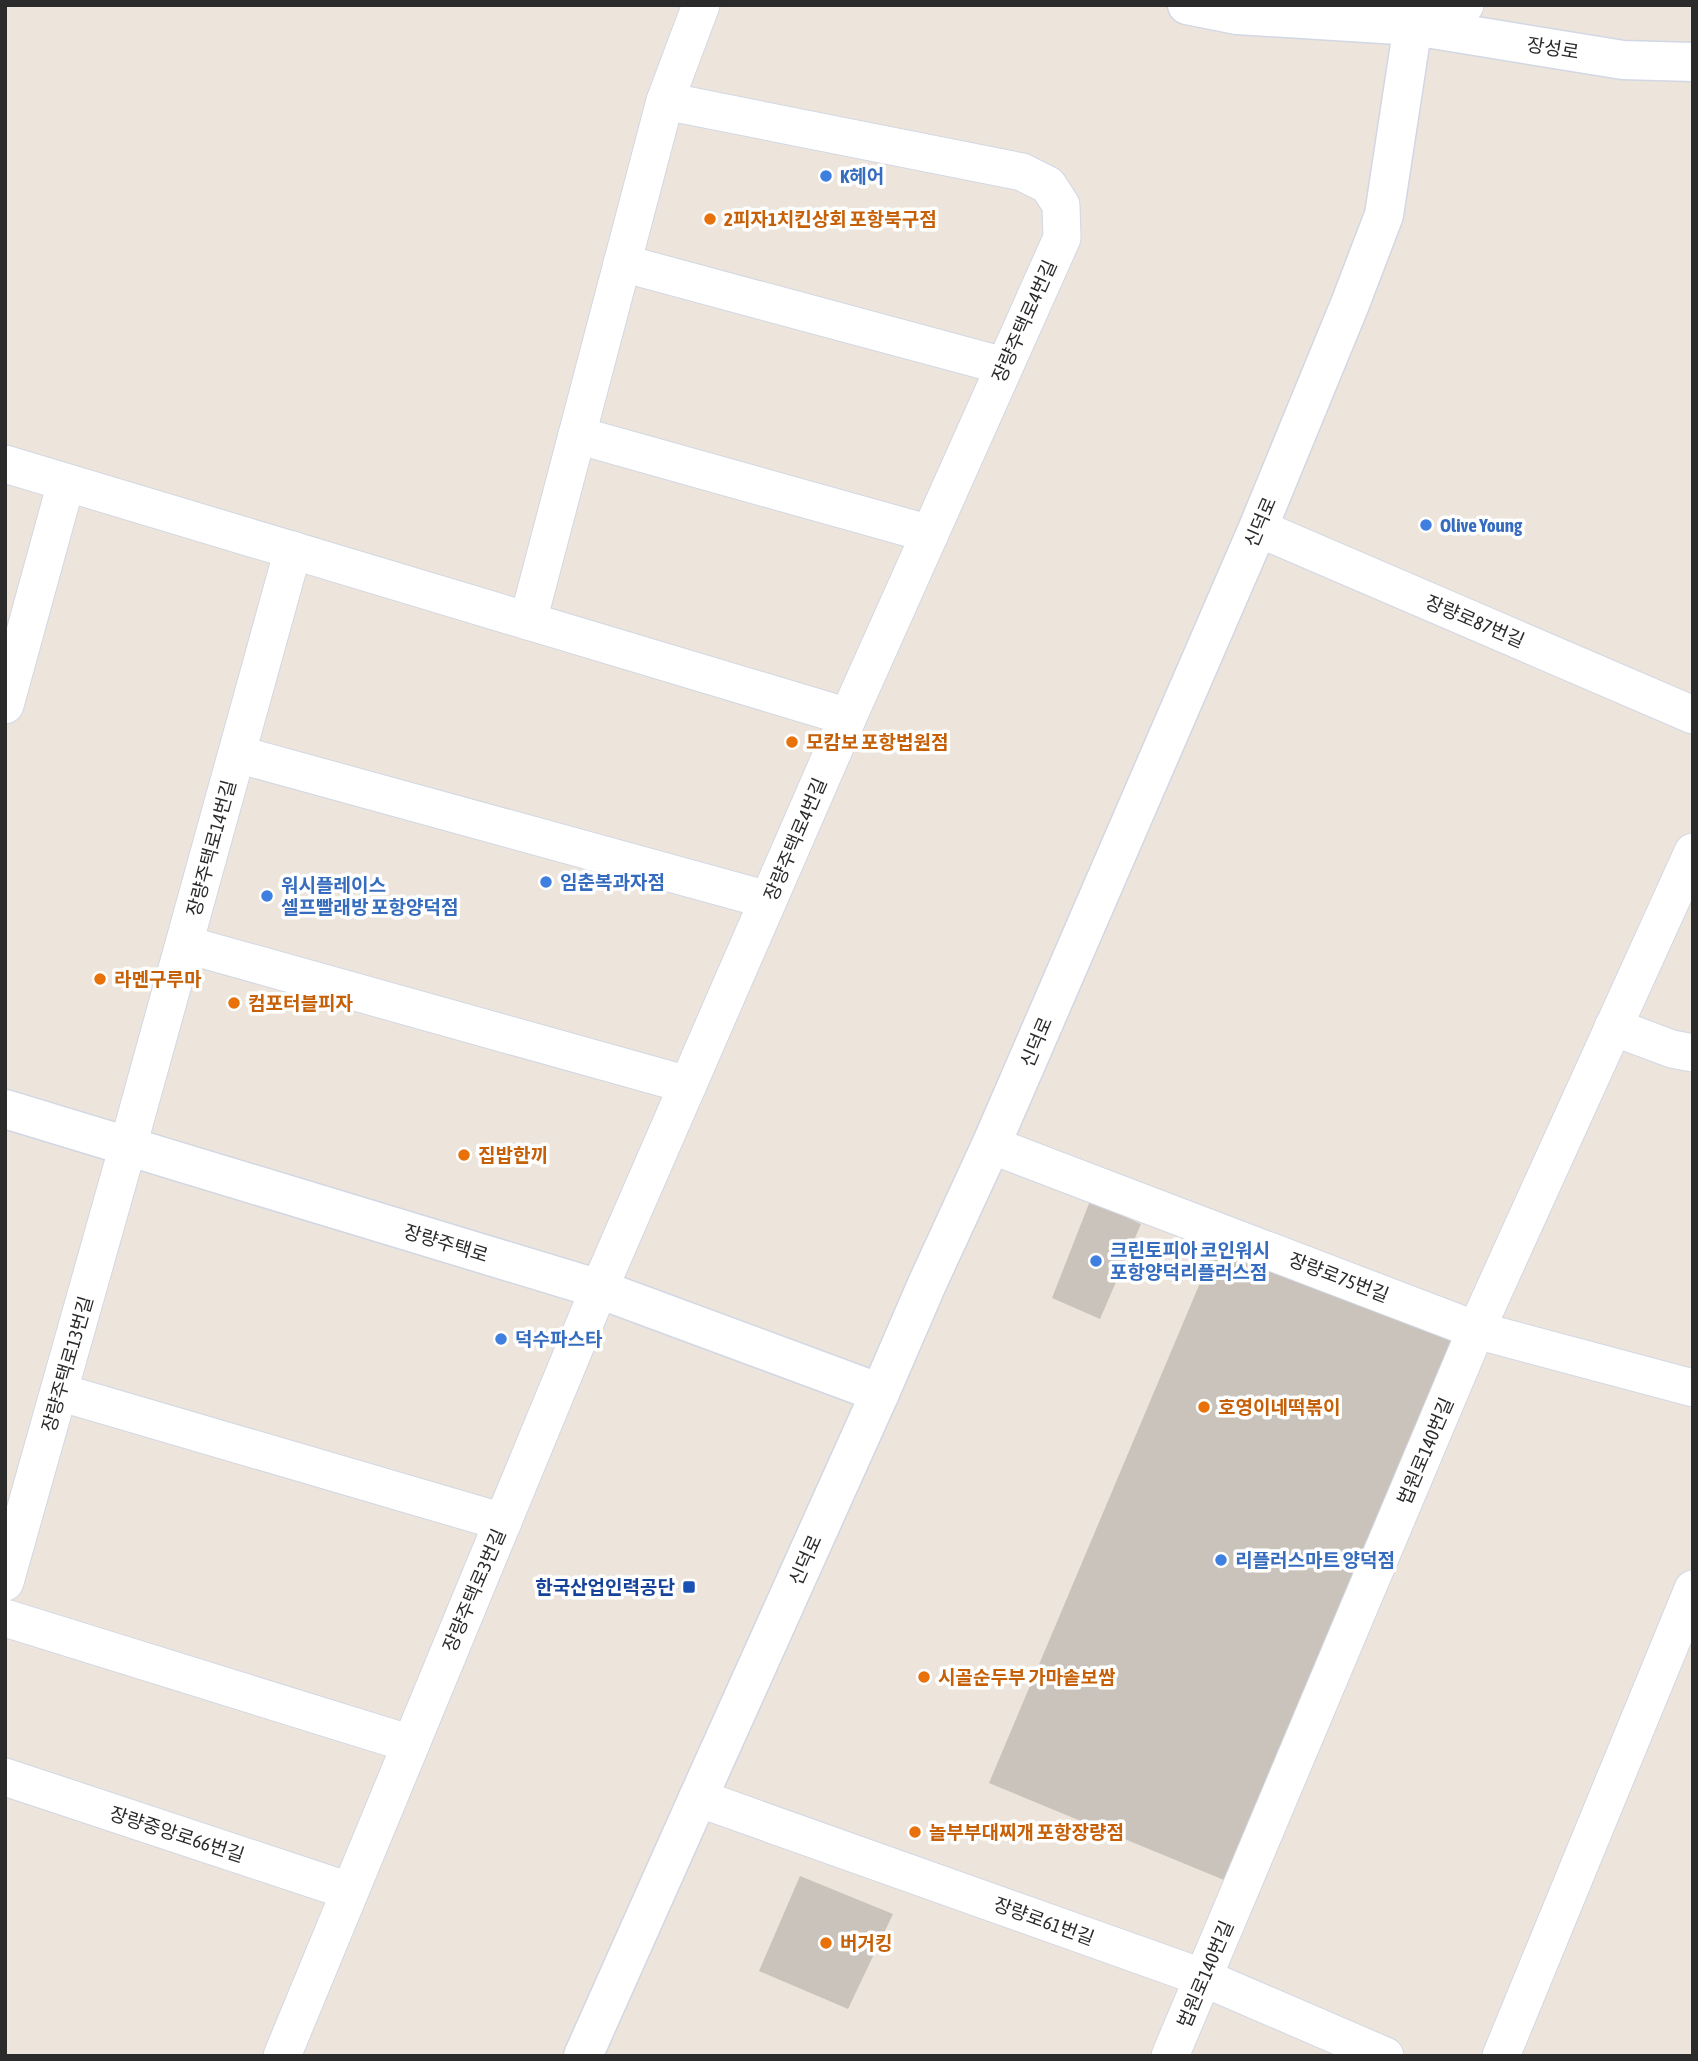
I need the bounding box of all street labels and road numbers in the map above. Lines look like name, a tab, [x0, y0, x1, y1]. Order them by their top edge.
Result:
street label: 장성로	[1525, 33, 1581, 63]
street label: 장량주택로4번길	[987, 257, 1061, 385]
street label: 신덕로	[1240, 494, 1280, 550]
street label: 장량로87번길	[1422, 590, 1528, 652]
street label: 장량주택로4번길	[759, 774, 831, 904]
street label: 장량주택로14번길	[182, 777, 240, 919]
street label: 신덕로	[1016, 1014, 1056, 1070]
street label: 장량주택로	[401, 1220, 491, 1266]
street label: 장량로75번길	[1286, 1248, 1392, 1306]
street label: 장량주택로13번길	[37, 1294, 97, 1434]
street label: 법원로140번길	[1393, 1394, 1457, 1508]
street label: 장량주택로3번길	[438, 1525, 510, 1655]
street label: 신덕로	[784, 1532, 826, 1588]
street label: 장량중앙로66번길	[107, 1802, 247, 1866]
street label: 장량로61번길	[991, 1893, 1097, 1949]
street label: 법원로140번길	[1173, 1917, 1237, 2031]

